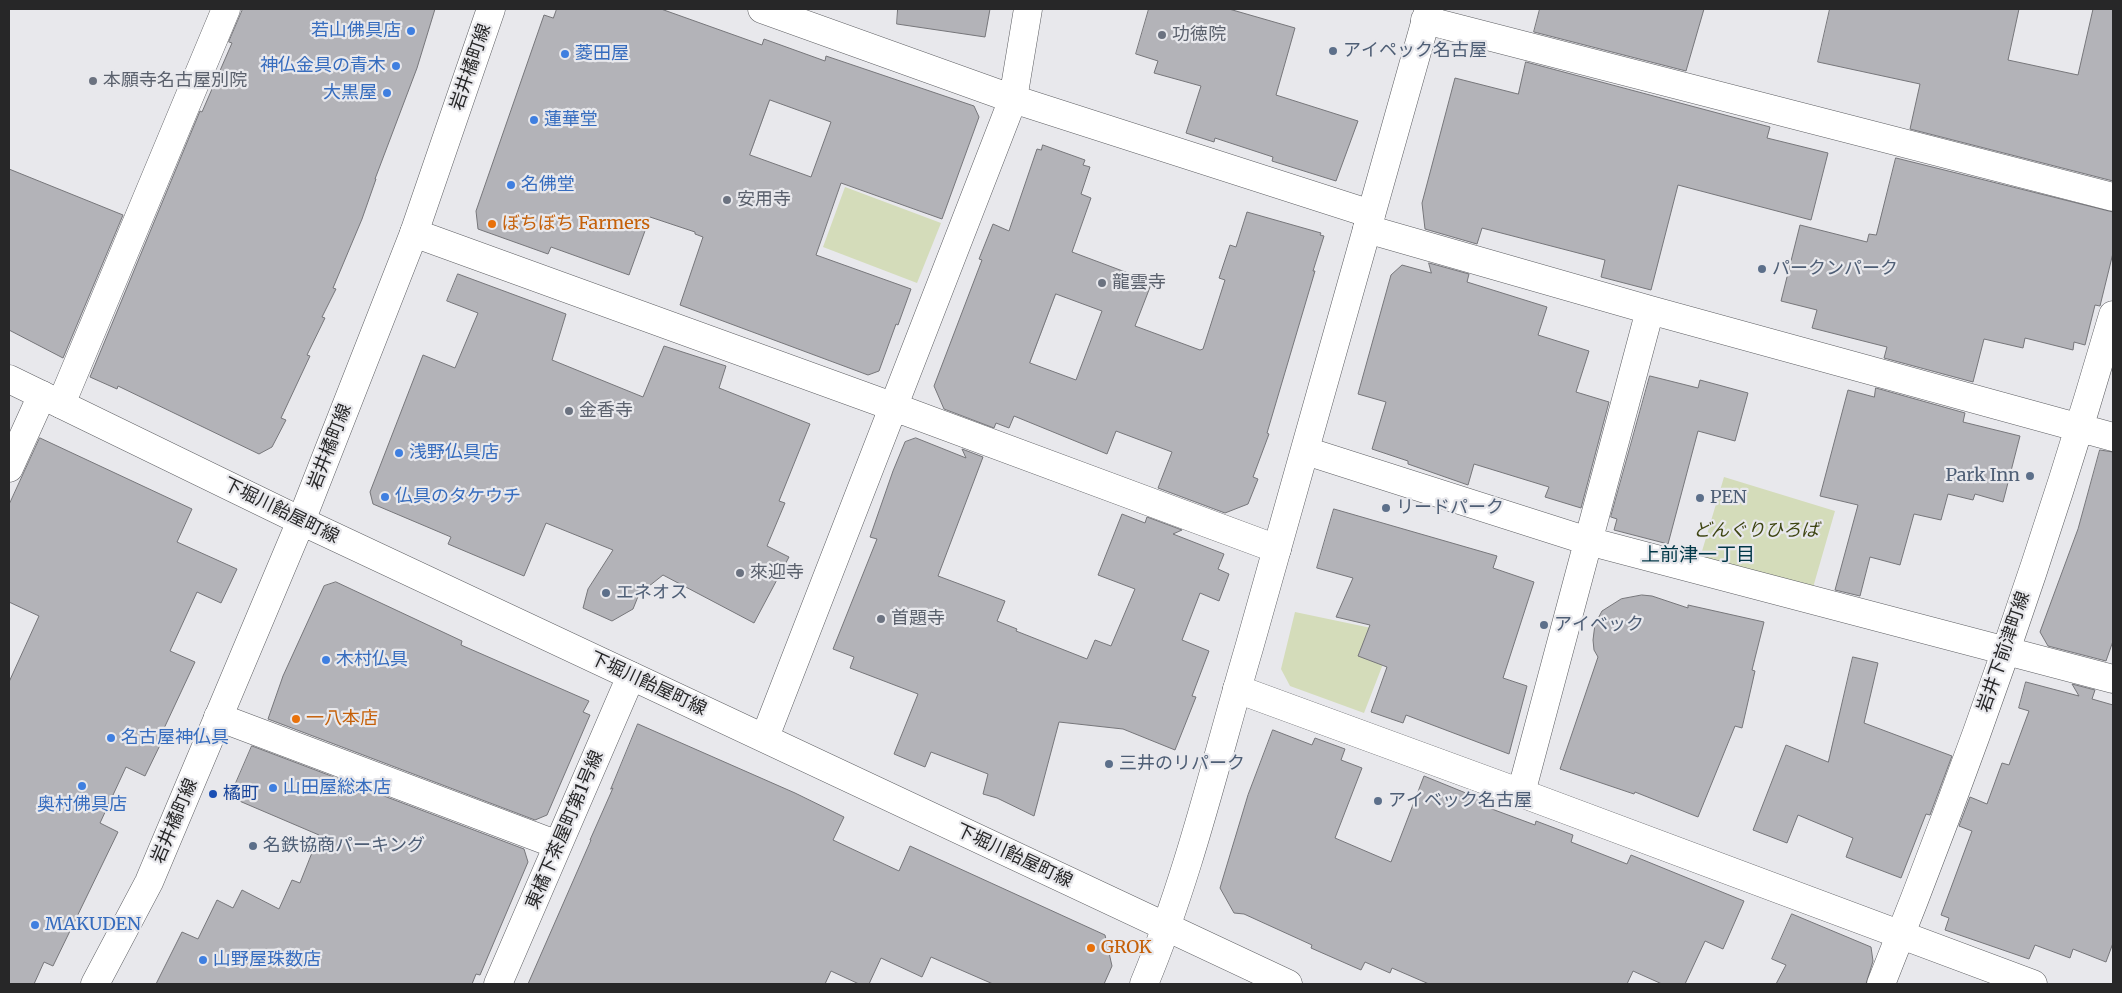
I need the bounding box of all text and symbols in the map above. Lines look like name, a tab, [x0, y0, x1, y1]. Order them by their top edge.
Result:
place label: 若山佛具店	[311, 20, 401, 42]
street label: 岩井橘町線	[446, 21, 496, 113]
place label: 功徳院	[1172, 24, 1226, 46]
marker: 若山佛具店	[405, 25, 417, 37]
marker: 功徳院	[1156, 29, 1168, 41]
place label: アイペック名古屋	[1343, 40, 1487, 62]
place label: 菱田屋	[575, 43, 629, 65]
marker: アイペック名古屋	[1327, 45, 1339, 57]
marker: 菱田屋	[559, 48, 571, 60]
place label: 神仏金具の青木	[260, 55, 386, 77]
marker: 神仏金具の青木	[390, 60, 402, 72]
place label: 本願寺名古屋別院	[103, 70, 247, 92]
marker: 本願寺名古屋別院	[87, 75, 99, 87]
place label: 大黒屋	[323, 82, 377, 104]
marker: 大黒屋	[381, 87, 393, 99]
place label: 蓮華堂	[544, 109, 598, 131]
marker: 蓮華堂	[528, 114, 540, 126]
place label: 名佛堂	[521, 174, 575, 196]
marker: 名佛堂	[505, 179, 517, 191]
place label: 安用寺	[737, 189, 791, 211]
marker: 安用寺	[721, 194, 733, 206]
place label: ぼちぼち Farmers	[502, 213, 650, 235]
marker: ぼちぼち Farmers	[486, 218, 498, 230]
place label: パークンパーク	[1772, 258, 1898, 280]
marker: パークンパーク	[1756, 263, 1768, 275]
place label: 龍雲寺	[1112, 272, 1166, 294]
marker: 龍雲寺	[1096, 277, 1108, 289]
place label: 金香寺	[579, 400, 633, 422]
street label: 岩井橘町線	[304, 401, 356, 493]
marker: 金香寺	[563, 405, 575, 417]
place label: 浅野仏具店	[409, 442, 499, 464]
marker: 浅野仏具店	[393, 447, 405, 459]
place label: Park Inn	[1945, 465, 2020, 487]
marker: Park Inn	[2024, 470, 2036, 482]
street label: 下堀川飴屋町線	[220, 474, 342, 548]
place label: 仏具のタケウチ	[395, 486, 521, 508]
place label: PEN	[1710, 487, 1747, 509]
marker: 仏具のタケウチ	[379, 491, 391, 503]
marker: PEN	[1694, 492, 1706, 504]
place label: リードパーク	[1396, 497, 1504, 519]
marker: リードパーク	[1380, 502, 1392, 514]
park label: どんぐりひろば	[1693, 520, 1819, 542]
district label: 上前津一丁目	[1641, 545, 1755, 567]
place label: 來迎寺	[750, 562, 804, 584]
marker: 來迎寺	[734, 567, 746, 579]
place label: エネオス	[616, 582, 688, 604]
marker: エネオス	[600, 587, 612, 599]
street label: 岩井下前津町線	[1973, 589, 2035, 715]
place label: 首題寺	[891, 608, 945, 630]
marker: 首題寺	[875, 613, 887, 625]
place label: アイベック	[1554, 614, 1644, 636]
marker: アイベック	[1538, 619, 1550, 631]
street label: 下堀川飴屋町線	[586, 648, 710, 720]
place label: 木村仏具	[336, 649, 408, 671]
marker: 木村仏具	[320, 654, 332, 666]
place label: 一八本店	[306, 708, 378, 730]
marker: 一八本店	[290, 713, 302, 725]
place label: 名古屋神仏具	[121, 727, 229, 749]
marker: 名古屋神仏具	[105, 732, 117, 744]
street label: 東橘下茶屋町第1号線	[522, 747, 608, 913]
place label: 三井のリパーク	[1119, 753, 1245, 775]
marker: 三井のリパーク	[1103, 758, 1115, 770]
street label: 岩井橘町線	[147, 775, 203, 867]
place label: 山田屋総本店	[283, 777, 391, 799]
marker: 奥村佛具店	[76, 780, 88, 792]
marker: 山田屋総本店	[267, 782, 279, 794]
place label: 橘町	[223, 783, 259, 805]
marker: 橘町	[207, 788, 219, 800]
place label: アイベック名古屋	[1388, 790, 1532, 812]
place label: 奥村佛具店	[37, 794, 127, 816]
marker: アイベック名古屋	[1372, 795, 1384, 807]
street label: 下堀川飴屋町線	[952, 820, 1076, 892]
place label: 名鉄協商パーキング	[263, 835, 425, 857]
marker: 名鉄協商パーキング	[247, 840, 259, 852]
place label: MAKUDEN	[45, 914, 141, 936]
marker: MAKUDEN	[29, 919, 41, 931]
place label: GROK	[1101, 937, 1152, 959]
marker: GROK	[1085, 942, 1097, 954]
place label: 山野屋珠数店	[213, 949, 321, 971]
marker: 山野屋珠数店	[197, 954, 209, 966]

